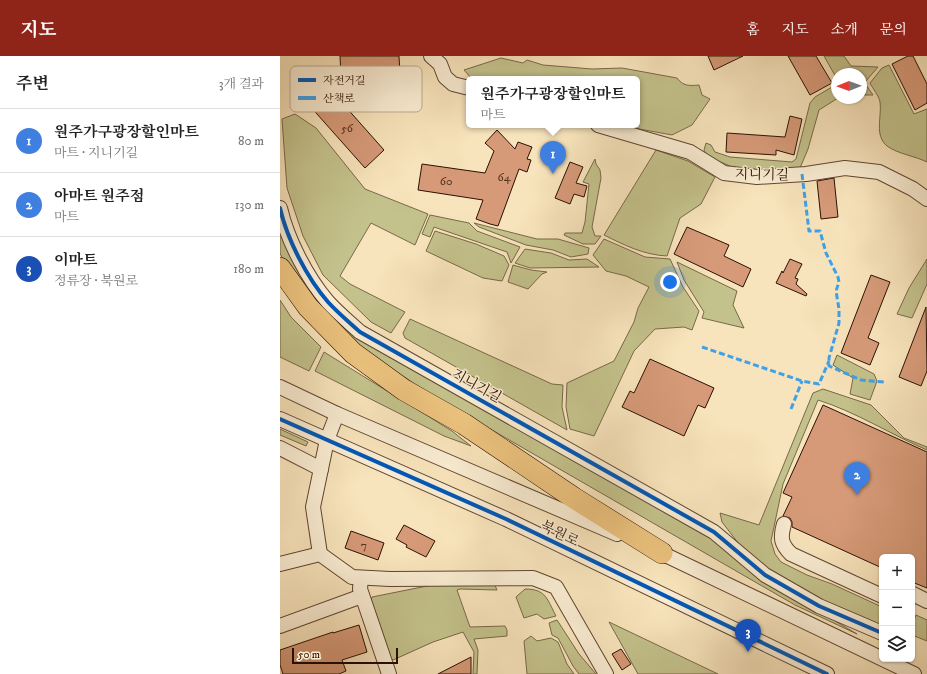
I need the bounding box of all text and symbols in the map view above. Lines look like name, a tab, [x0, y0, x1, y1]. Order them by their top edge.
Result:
text: 지도	[20, 19, 57, 42]
text: 홈	[746, 21, 760, 39]
text: 지도	[782, 21, 809, 39]
text: 소개	[831, 21, 858, 39]
text: 문의	[880, 21, 907, 39]
legend	[290, 66, 422, 112]
north arrow	[831, 68, 867, 104]
text: 주변	[16, 73, 49, 95]
text: 자전거길	[323, 74, 366, 88]
text: 3개 결과	[219, 76, 264, 92]
popup	[466, 76, 640, 128]
text: 원주가구광장할인마트	[481, 85, 625, 104]
text: 산책로	[323, 92, 355, 106]
text: 마트	[481, 107, 506, 123]
house number: 56	[341, 121, 354, 136]
text: 원주가구광장할인마트	[54, 123, 199, 142]
text: 1	[27, 133, 31, 149]
text: 80 m	[238, 133, 264, 149]
pin: 1	[540, 141, 566, 174]
text: 마트 · 지니기길	[54, 145, 138, 161]
street label: 지니기길	[735, 166, 789, 184]
house number: 64	[497, 170, 512, 185]
house number: 60	[440, 174, 452, 189]
text: 아마트 원주점	[54, 187, 144, 206]
text: 2	[26, 197, 32, 213]
text: 130 m	[235, 197, 264, 213]
text: 마트	[54, 209, 79, 225]
text: 이마트	[54, 251, 97, 270]
text: 3	[27, 261, 31, 277]
text: 180 m	[233, 261, 264, 277]
your location	[660, 272, 680, 292]
text: 정류장 · 북원로	[54, 273, 138, 289]
street label: 지니기길	[448, 365, 505, 407]
pin: 2	[844, 462, 870, 495]
street label: 북원로	[537, 517, 582, 551]
house number: 7	[361, 538, 367, 553]
map controls	[879, 554, 915, 662]
button: +	[879, 554, 915, 590]
button: −	[879, 590, 915, 626]
pin: 3	[735, 619, 761, 652]
button: layers	[879, 626, 915, 662]
scale bar	[292, 646, 398, 665]
text: 50 m	[298, 648, 320, 662]

